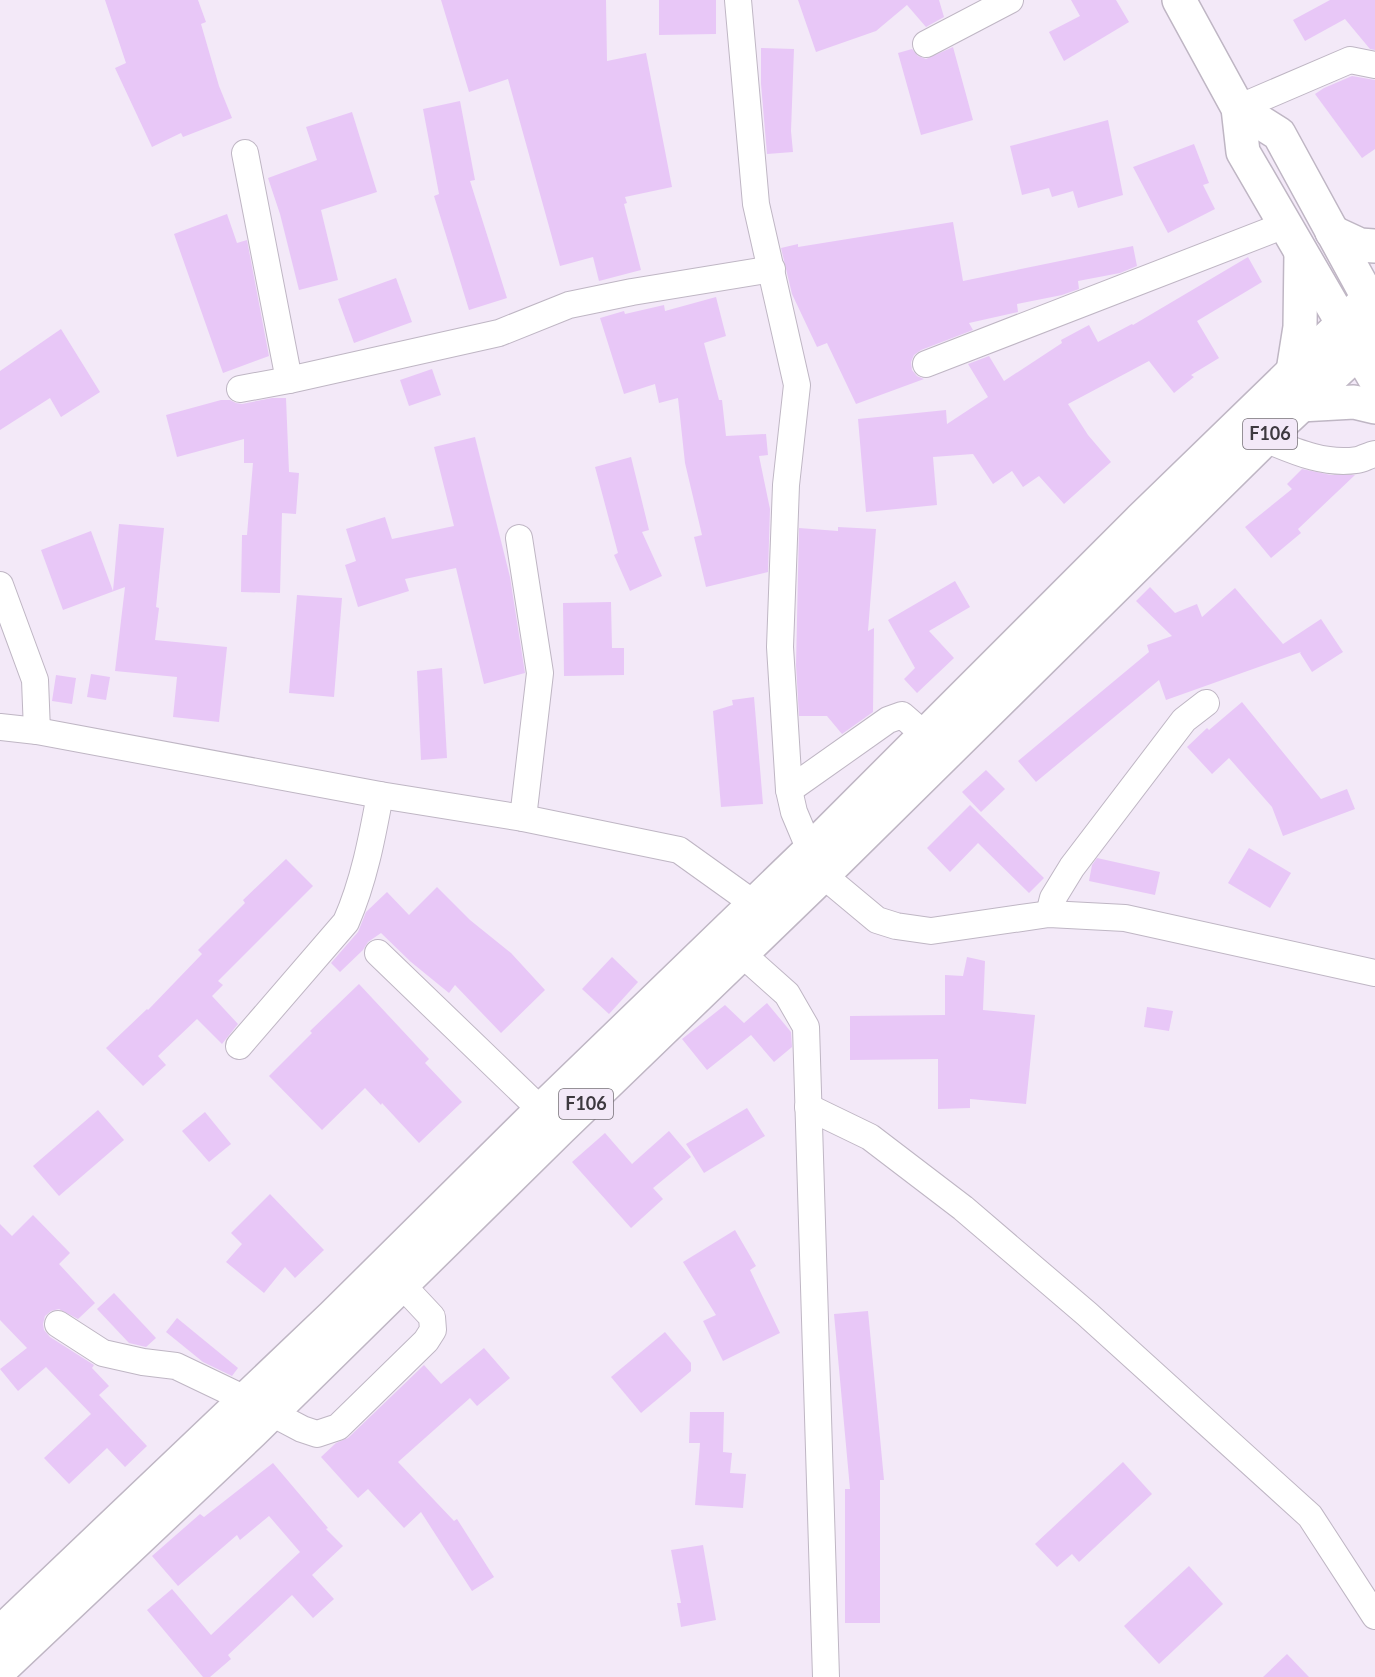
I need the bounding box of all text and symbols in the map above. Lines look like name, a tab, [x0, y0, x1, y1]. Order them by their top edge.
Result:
road number: F106	[1243, 419, 1297, 449]
road number: F106	[559, 1089, 613, 1119]

